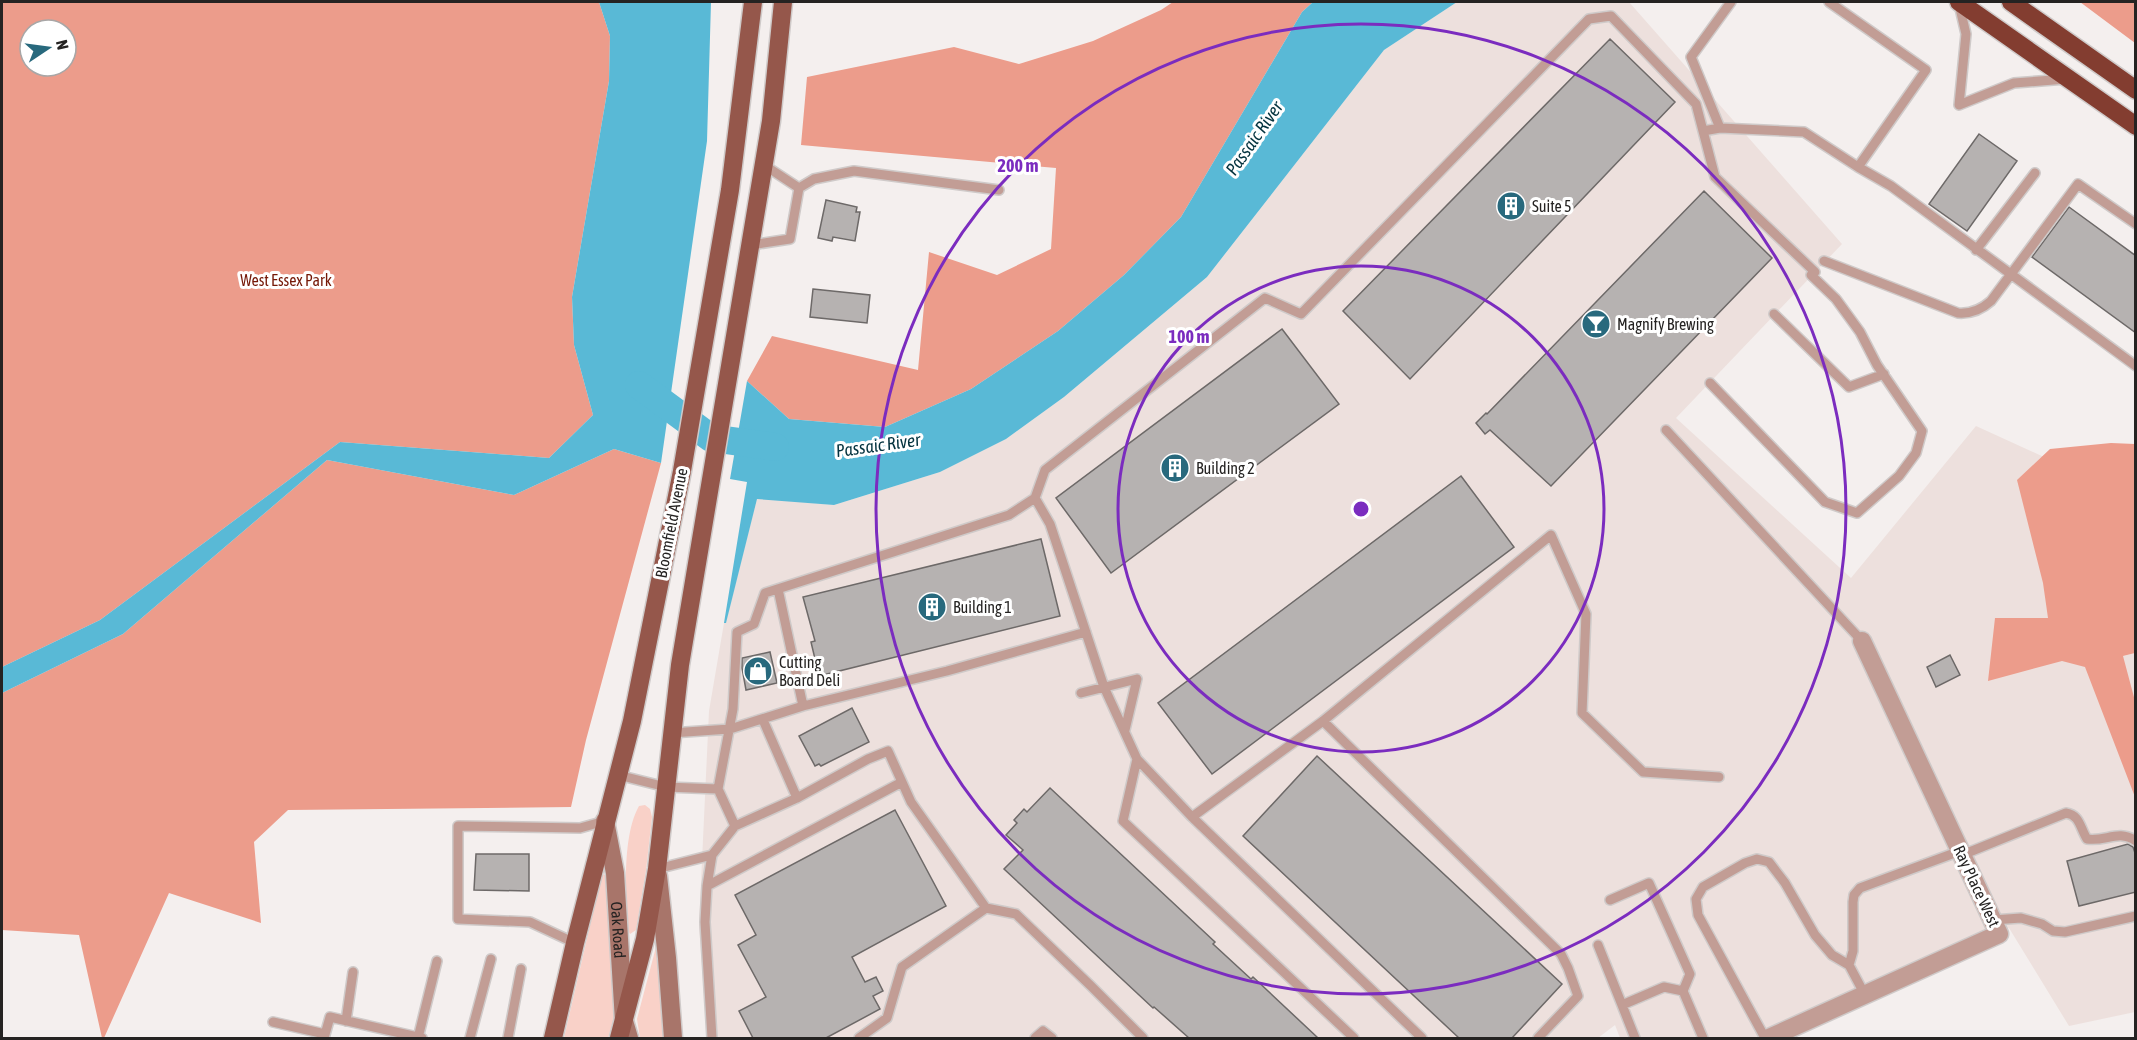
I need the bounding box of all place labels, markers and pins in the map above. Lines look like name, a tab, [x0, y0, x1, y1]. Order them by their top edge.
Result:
building icon: Suite 5	[1495, 190, 1527, 222]
place label: Suite 5	[1532, 197, 1572, 215]
bar icon: Magnify Brewing	[1580, 308, 1612, 340]
place label: Magnify Brewing	[1617, 315, 1714, 334]
building icon: Building 2	[1159, 452, 1191, 484]
place label: Building 2	[1196, 459, 1255, 478]
centre of rings	[1351, 499, 1371, 519]
building icon: Building 1	[916, 591, 948, 623]
place label: Building 1	[953, 598, 1012, 617]
place label: Cutting Board Deli	[779, 653, 840, 689]
shop icon: Cutting Board Deli	[742, 655, 774, 687]

